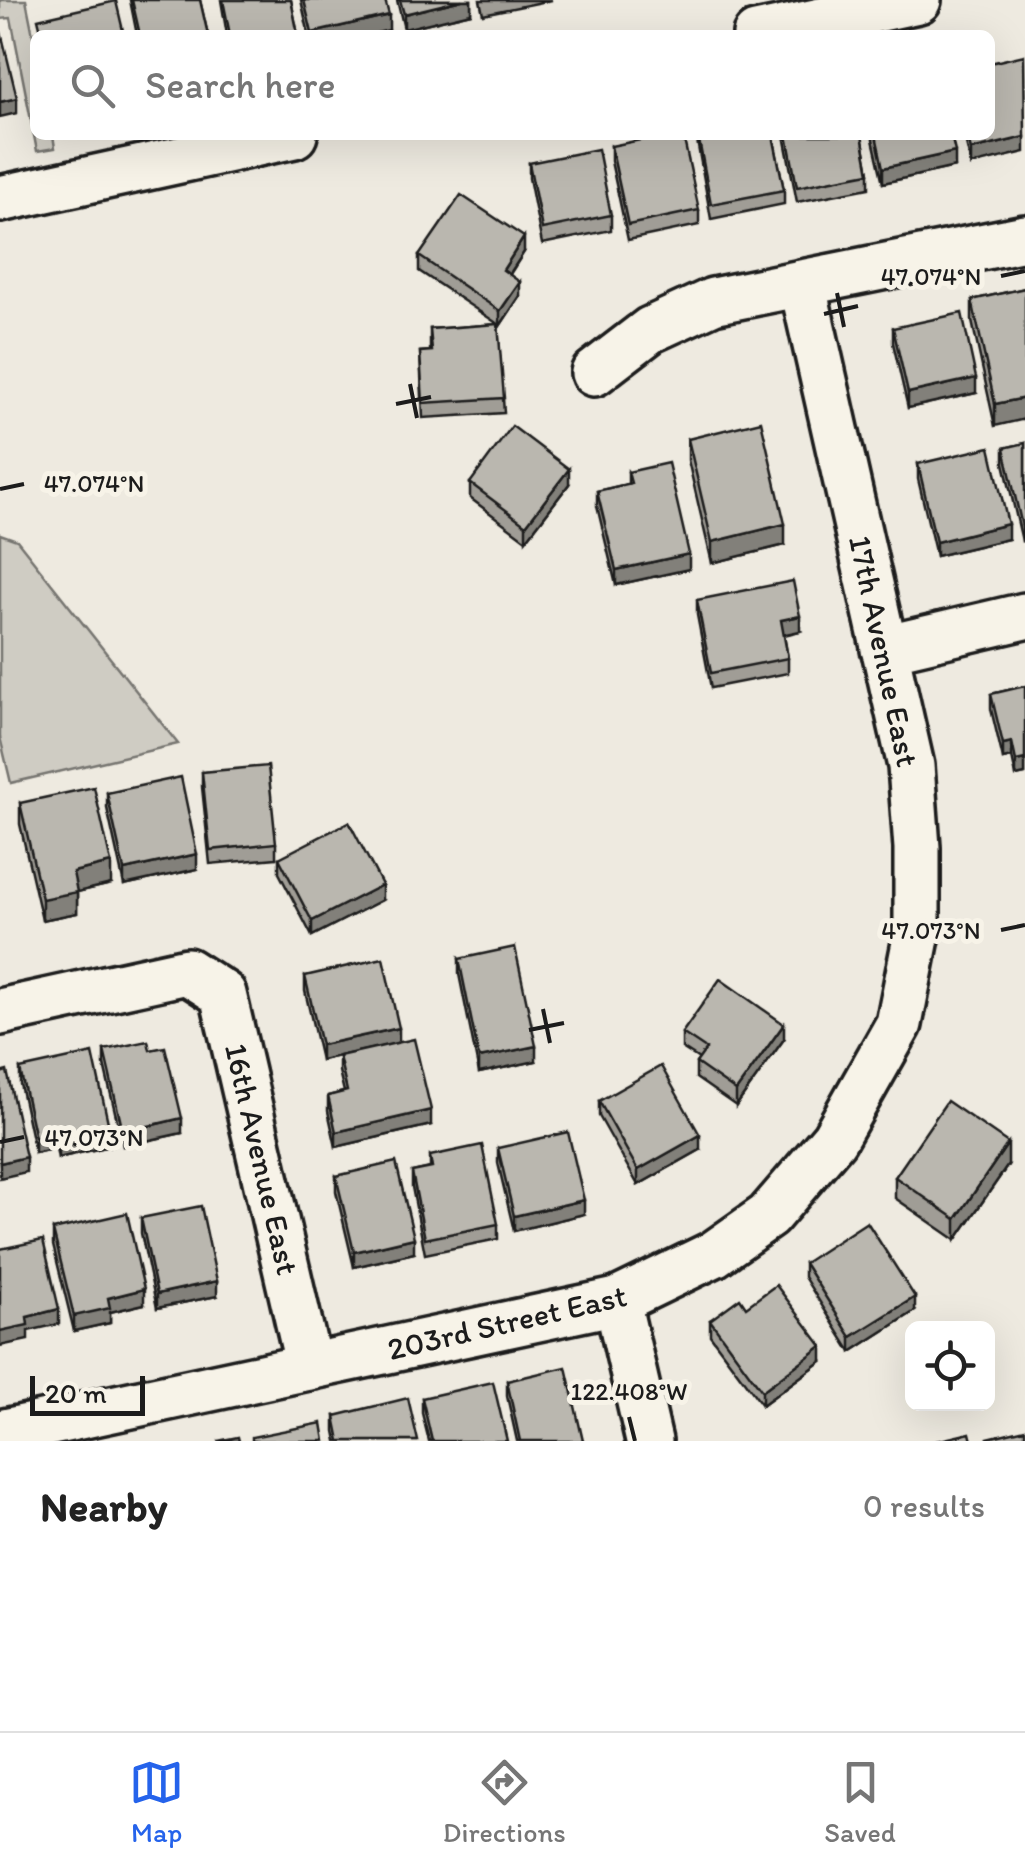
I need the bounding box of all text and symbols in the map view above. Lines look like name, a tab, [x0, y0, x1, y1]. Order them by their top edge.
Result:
search box	[30, 30, 995, 140]
icon: search	[65, 58, 120, 113]
text: Search here	[145, 62, 336, 108]
text: 47.074°N	[881, 261, 981, 291]
text: 47.074°N	[44, 468, 144, 498]
street label: 17th Avenue East	[841, 532, 927, 770]
text: 47.073°N	[881, 915, 981, 945]
street label: 16th Avenue East	[217, 1039, 307, 1279]
text: 47.073°N	[44, 1122, 144, 1152]
street label: 203rd Street East	[384, 1276, 630, 1368]
map controls	[905, 1321, 995, 1411]
button: locate	[905, 1321, 995, 1411]
scale bar	[30, 1371, 145, 1416]
text: 20 m	[45, 1376, 107, 1410]
text: 122.408°W	[571, 1376, 687, 1406]
text: Nearby	[40, 1481, 167, 1532]
text: 0 results	[863, 1487, 985, 1525]
tab: Map	[129, 1755, 184, 1849]
tab: Directions	[443, 1755, 566, 1849]
tab: Saved	[824, 1755, 896, 1849]

